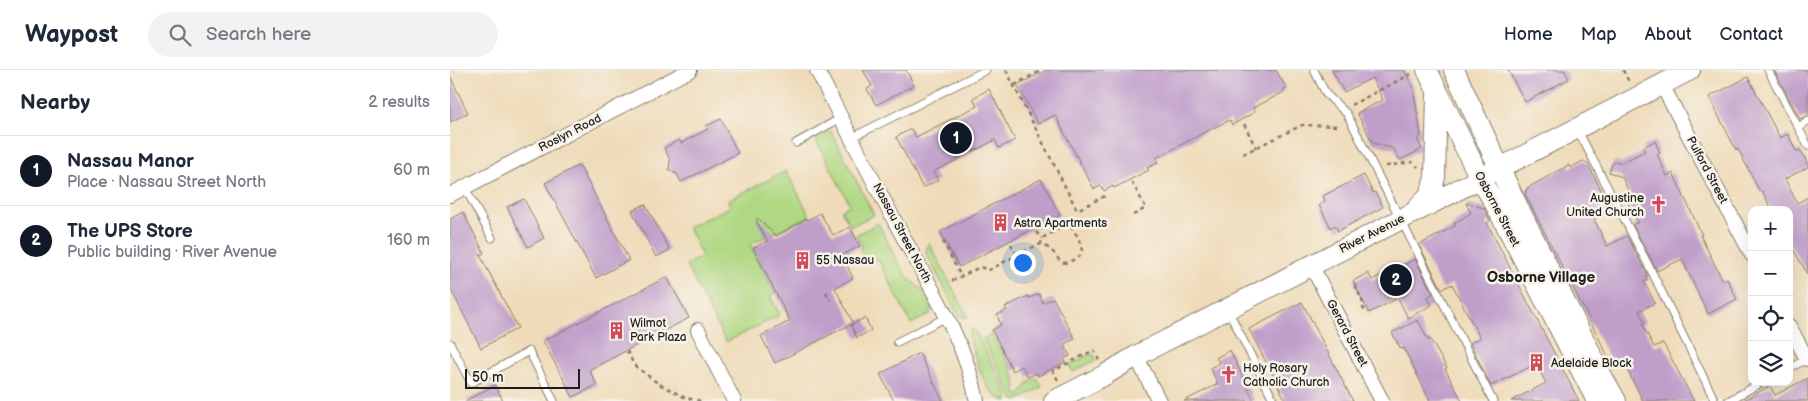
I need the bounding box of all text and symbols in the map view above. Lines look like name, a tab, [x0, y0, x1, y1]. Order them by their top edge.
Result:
search box	[148, 12, 498, 57]
text: Waypost	[25, 20, 118, 49]
icon: search	[166, 21, 194, 49]
text: Search here	[206, 23, 311, 46]
text: Home	[1504, 24, 1553, 45]
text: Map	[1581, 24, 1617, 45]
text: About	[1645, 24, 1692, 45]
text: Contact	[1720, 24, 1783, 45]
text: Nearby	[20, 90, 90, 115]
text: 2 results	[368, 93, 430, 112]
street label: Roslyn Road	[536, 111, 604, 155]
pin: 1	[940, 119, 972, 157]
street label: Pulford Street	[1683, 134, 1731, 206]
text: Nassau Manor	[67, 150, 194, 173]
text: 1	[33, 161, 39, 180]
text: 60 m	[393, 161, 430, 180]
street label: Osborne Street	[1471, 169, 1523, 249]
text: Place · Nassau Street North	[67, 173, 266, 192]
street label: Nassau Street North	[869, 180, 935, 286]
place label: Augustine United Church	[1566, 191, 1644, 220]
church icon: Augustine United Church	[1648, 195, 1668, 215]
map controls	[1748, 206, 1793, 386]
button: +	[1748, 206, 1793, 251]
street label: River Avenue	[1337, 211, 1407, 257]
building icon: Astra Apartments	[990, 213, 1010, 233]
place label: Astra Apartments	[1014, 216, 1107, 231]
text: The UPS Store	[67, 220, 193, 243]
text: 2	[31, 231, 41, 250]
text: 160 m	[387, 231, 430, 250]
text: Public building · River Avenue	[67, 243, 277, 262]
building icon: 55 Nassau	[792, 250, 812, 270]
your location	[1010, 250, 1036, 276]
button: −	[1748, 251, 1793, 296]
place label: 55 Nassau	[816, 253, 874, 268]
pin: 2	[1380, 261, 1412, 299]
district label: Osborne Village	[1487, 268, 1595, 287]
button: locate	[1748, 296, 1793, 341]
street label: Gerard Street	[1323, 297, 1371, 369]
place label: Wilmot Park Plaza	[630, 316, 687, 345]
building icon: Wilmot Park Plaza	[606, 320, 626, 340]
button: layers	[1748, 341, 1793, 386]
building icon: Adelaide Block	[1527, 353, 1547, 373]
place label: Adelaide Block	[1551, 356, 1632, 371]
place label: Holy Rosary Catholic Church	[1243, 361, 1330, 390]
church icon: Holy Rosary Catholic Church	[1219, 365, 1239, 385]
scale bar	[465, 366, 580, 389]
text: 50 m	[472, 369, 504, 386]

